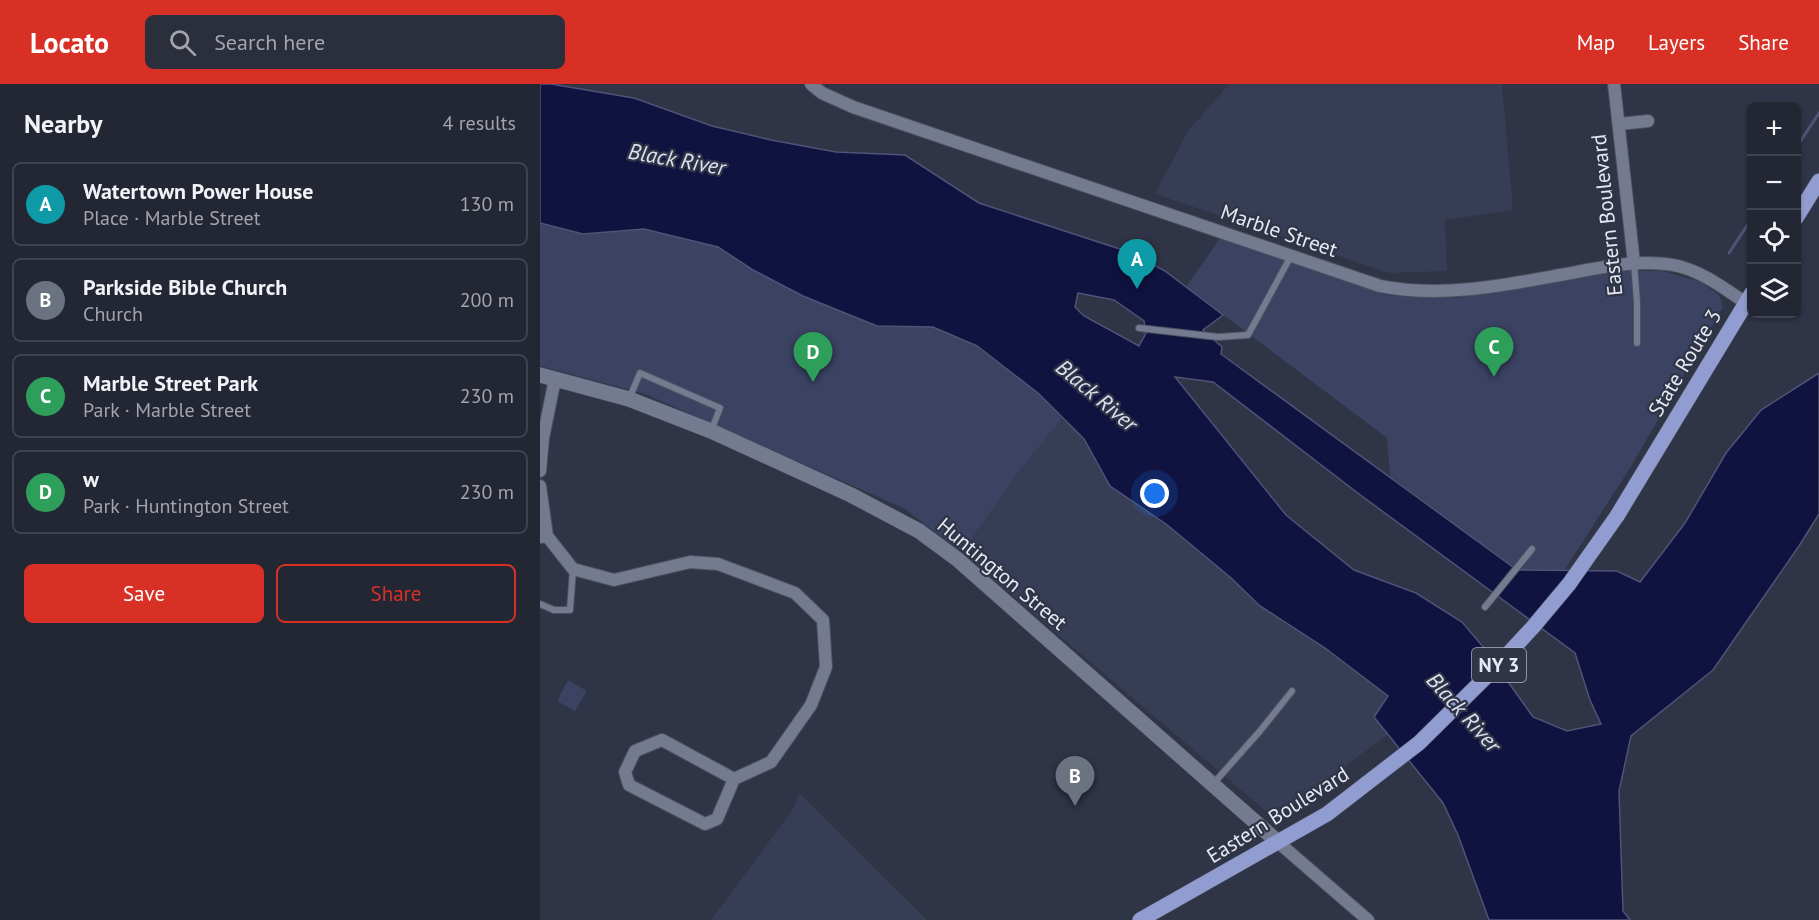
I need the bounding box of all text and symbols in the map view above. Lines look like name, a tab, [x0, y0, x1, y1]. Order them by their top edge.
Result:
search box	[145, 15, 565, 69]
text: Locato	[30, 24, 109, 61]
icon: search	[166, 26, 199, 59]
text: Search here	[214, 28, 325, 56]
text: Map	[1577, 29, 1615, 56]
text: Layers	[1648, 29, 1705, 56]
text: Share	[1738, 29, 1789, 56]
map controls	[1747, 102, 1801, 318]
button: +	[1747, 102, 1801, 156]
text: Nearby	[24, 107, 102, 140]
text: 4 results	[443, 110, 516, 136]
street label: Eastern Boulevard	[1585, 133, 1628, 297]
water label: Black River	[626, 137, 729, 182]
button: −	[1747, 156, 1801, 210]
text: Watertown Power House	[83, 177, 314, 205]
text: A	[39, 191, 52, 217]
text: 130 m	[460, 191, 514, 217]
street label: Marble Street	[1217, 198, 1341, 263]
text: Place · Marble Street	[83, 205, 260, 231]
button: locate	[1747, 210, 1801, 264]
pin: A	[1118, 240, 1156, 289]
button: layers	[1747, 264, 1801, 318]
text: Parkside Bible Church	[83, 273, 287, 301]
text: B	[40, 287, 51, 313]
text: 200 m	[460, 287, 514, 313]
text: Church	[83, 301, 143, 327]
street label: State Route 3	[1642, 304, 1727, 421]
pin: C	[1474, 328, 1514, 377]
pin: D	[794, 332, 832, 382]
water label: Black River	[1050, 353, 1145, 438]
text: Marble Street Park	[83, 369, 258, 397]
text: C	[40, 383, 51, 409]
text: 230 m	[460, 383, 514, 409]
text: Park · Marble Street	[83, 397, 251, 423]
text: w	[83, 465, 99, 493]
text: D	[39, 479, 52, 505]
text: 230 m	[460, 479, 514, 505]
your location	[1140, 479, 1169, 508]
text: Park · Huntington Street	[83, 493, 289, 519]
street label: Huntington Street	[932, 511, 1073, 636]
button: Save	[24, 564, 264, 623]
button: Share	[276, 564, 516, 623]
road number: NY 3	[1472, 648, 1526, 682]
water label: Black River	[1421, 666, 1508, 759]
pin: B	[1056, 756, 1094, 806]
street label: Eastern Boulevard	[1202, 760, 1354, 869]

